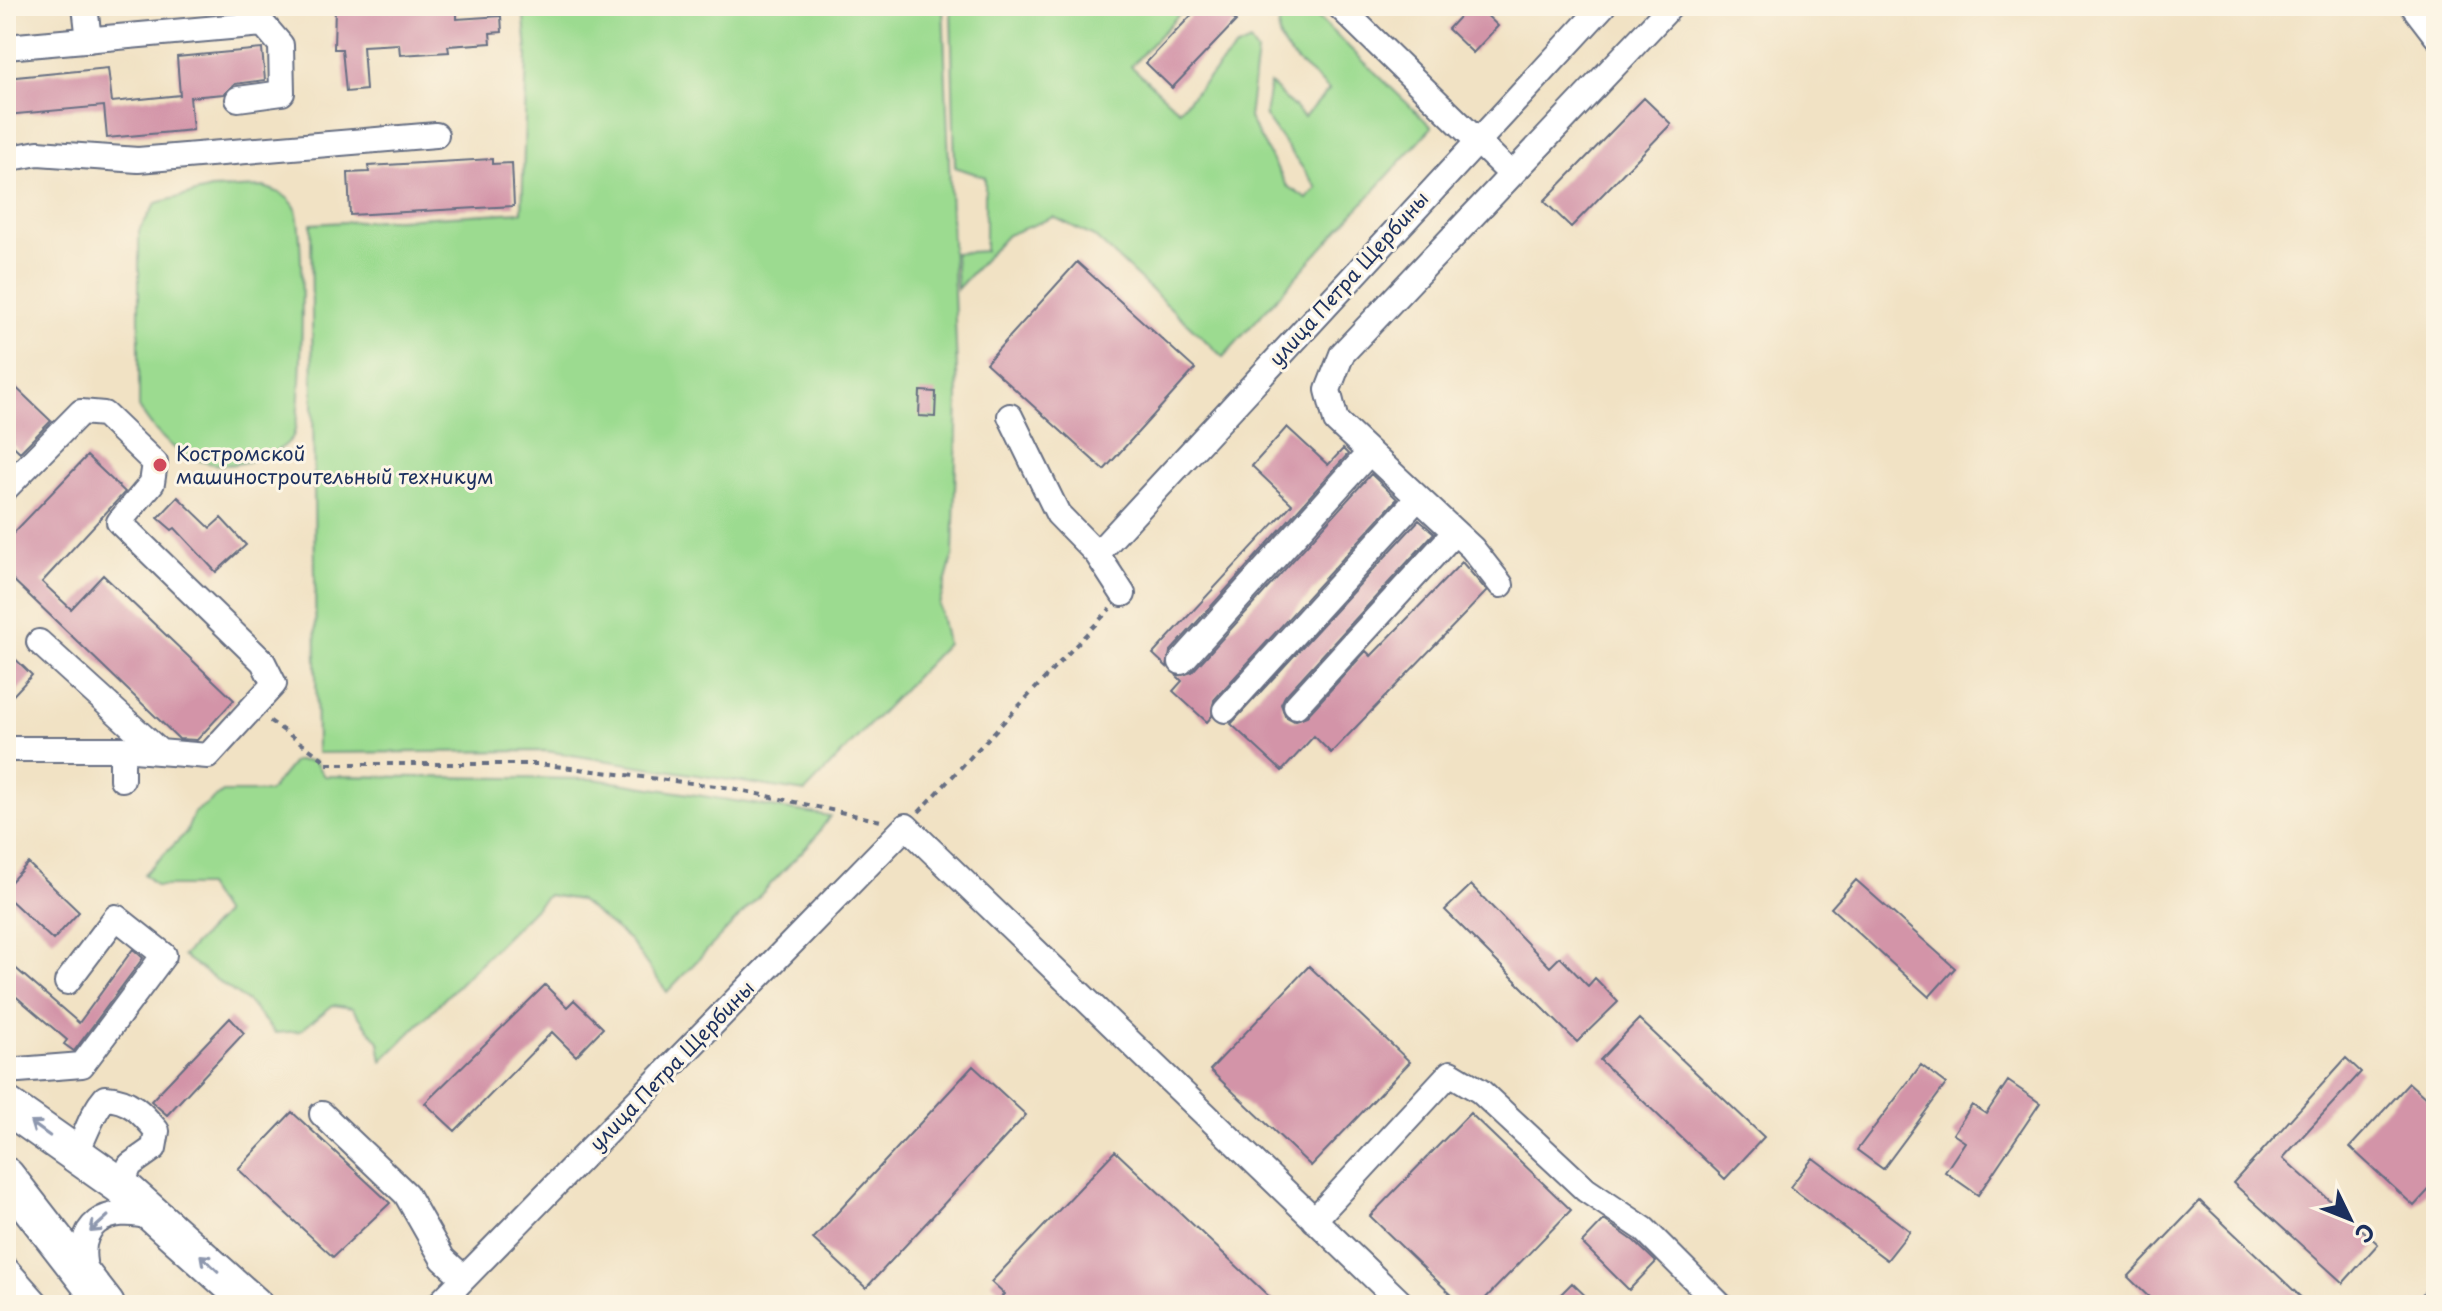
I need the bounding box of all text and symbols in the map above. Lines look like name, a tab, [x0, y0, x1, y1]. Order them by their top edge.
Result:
street label: улица Петра Щербины	[1261, 184, 1435, 372]
place label: Костромской машиностроительный техникум	[176, 438, 494, 491]
marker: Костромской машиностроительный техникум	[151, 456, 169, 474]
street label: улица Петра Щербины	[582, 973, 761, 1157]
one-way arrow	[30, 1121, 52, 1137]
north arrow	[2310, 1179, 2390, 1259]
one-way arrow	[89, 1214, 110, 1233]
text: С	[2348, 1216, 2383, 1251]
one-way arrow	[199, 1254, 219, 1273]

